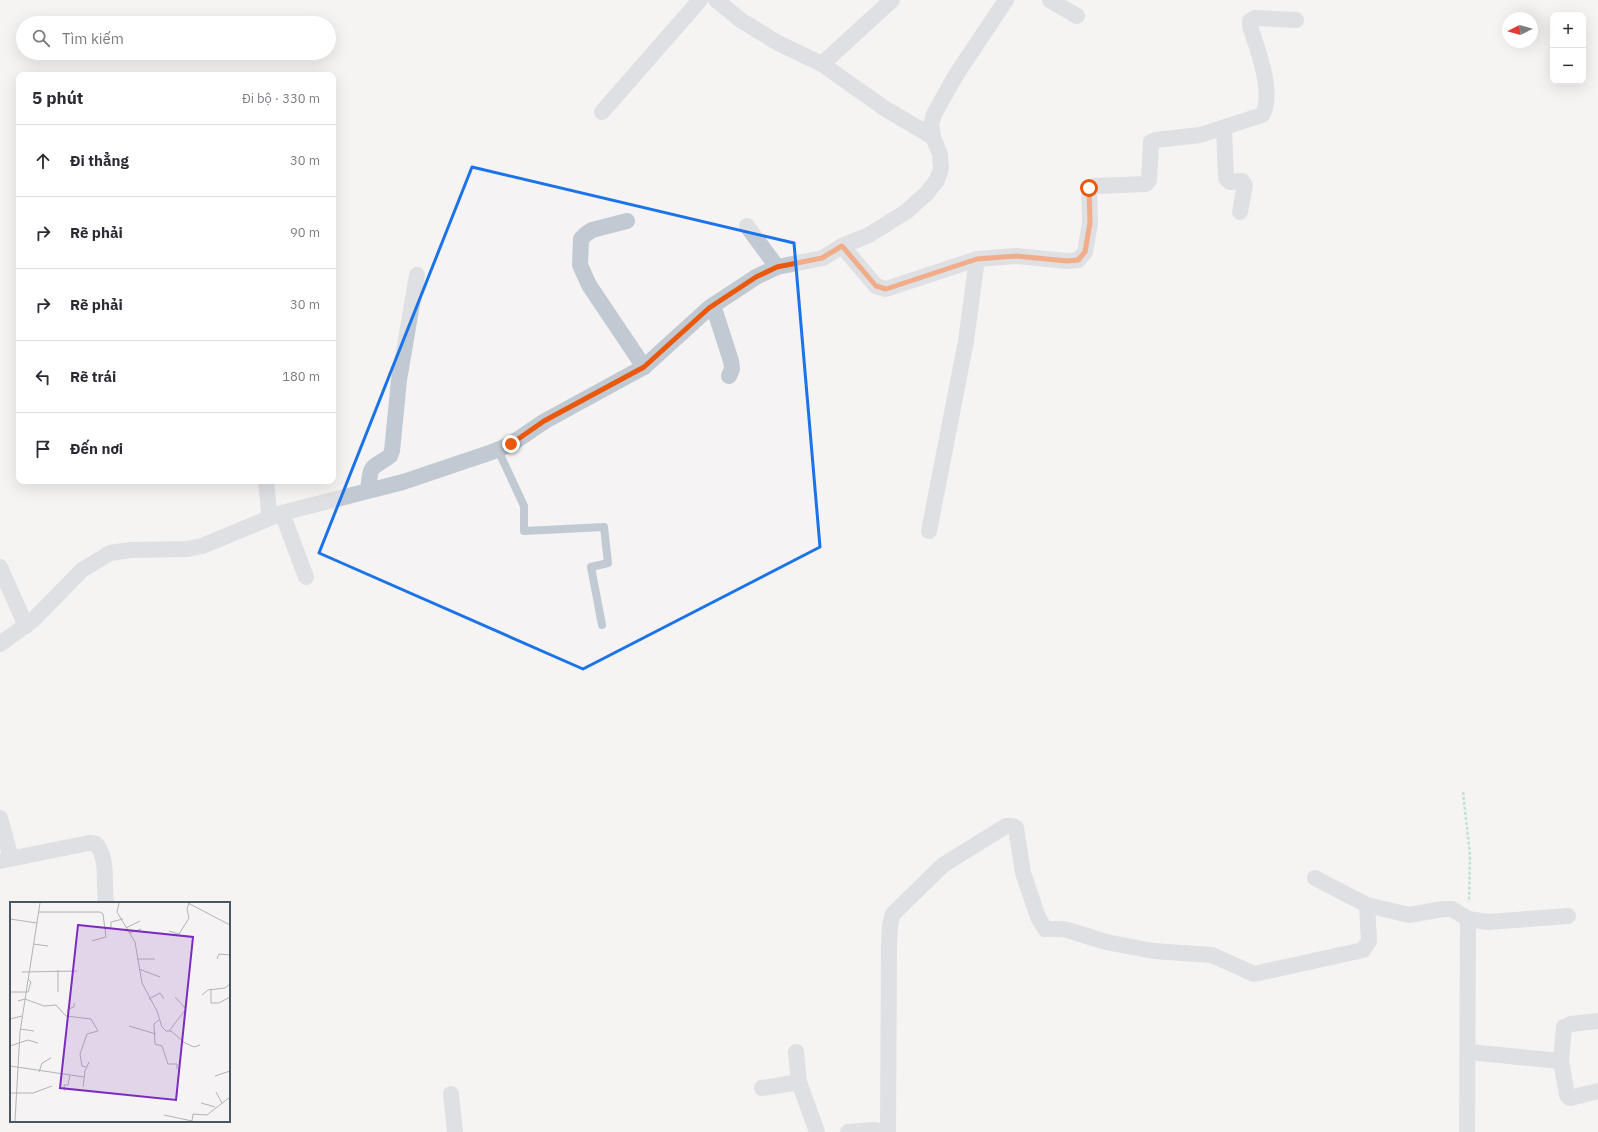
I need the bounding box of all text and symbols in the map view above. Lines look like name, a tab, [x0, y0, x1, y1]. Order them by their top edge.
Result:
north arrow	[1502, 12, 1538, 48]
map controls	[1550, 12, 1586, 84]
button: +	[1550, 12, 1586, 48]
search box	[16, 16, 336, 60]
icon: search	[30, 27, 52, 49]
text: Tìm kiếm	[62, 29, 124, 48]
button: −	[1550, 48, 1586, 84]
text: 5 phút	[32, 87, 83, 109]
text: Đi bộ · 330 m	[242, 90, 320, 107]
icon: ahead	[32, 150, 54, 172]
text: Đi thẳng	[70, 151, 129, 170]
text: 30 m	[290, 152, 320, 169]
route start	[1080, 179, 1098, 197]
icon: right	[32, 222, 54, 244]
text: Rẽ phải	[70, 223, 123, 242]
text: 90 m	[290, 224, 320, 241]
icon: right	[32, 294, 54, 316]
text: Rẽ phải	[70, 295, 123, 314]
text: 30 m	[290, 296, 320, 313]
icon: left	[32, 366, 54, 388]
text: Rẽ trái	[70, 367, 116, 386]
text: 180 m	[282, 368, 320, 385]
route end	[502, 435, 520, 453]
icon: arrive	[32, 438, 54, 460]
text: Đến nơi	[70, 439, 123, 458]
inset map	[10, 902, 230, 1122]

